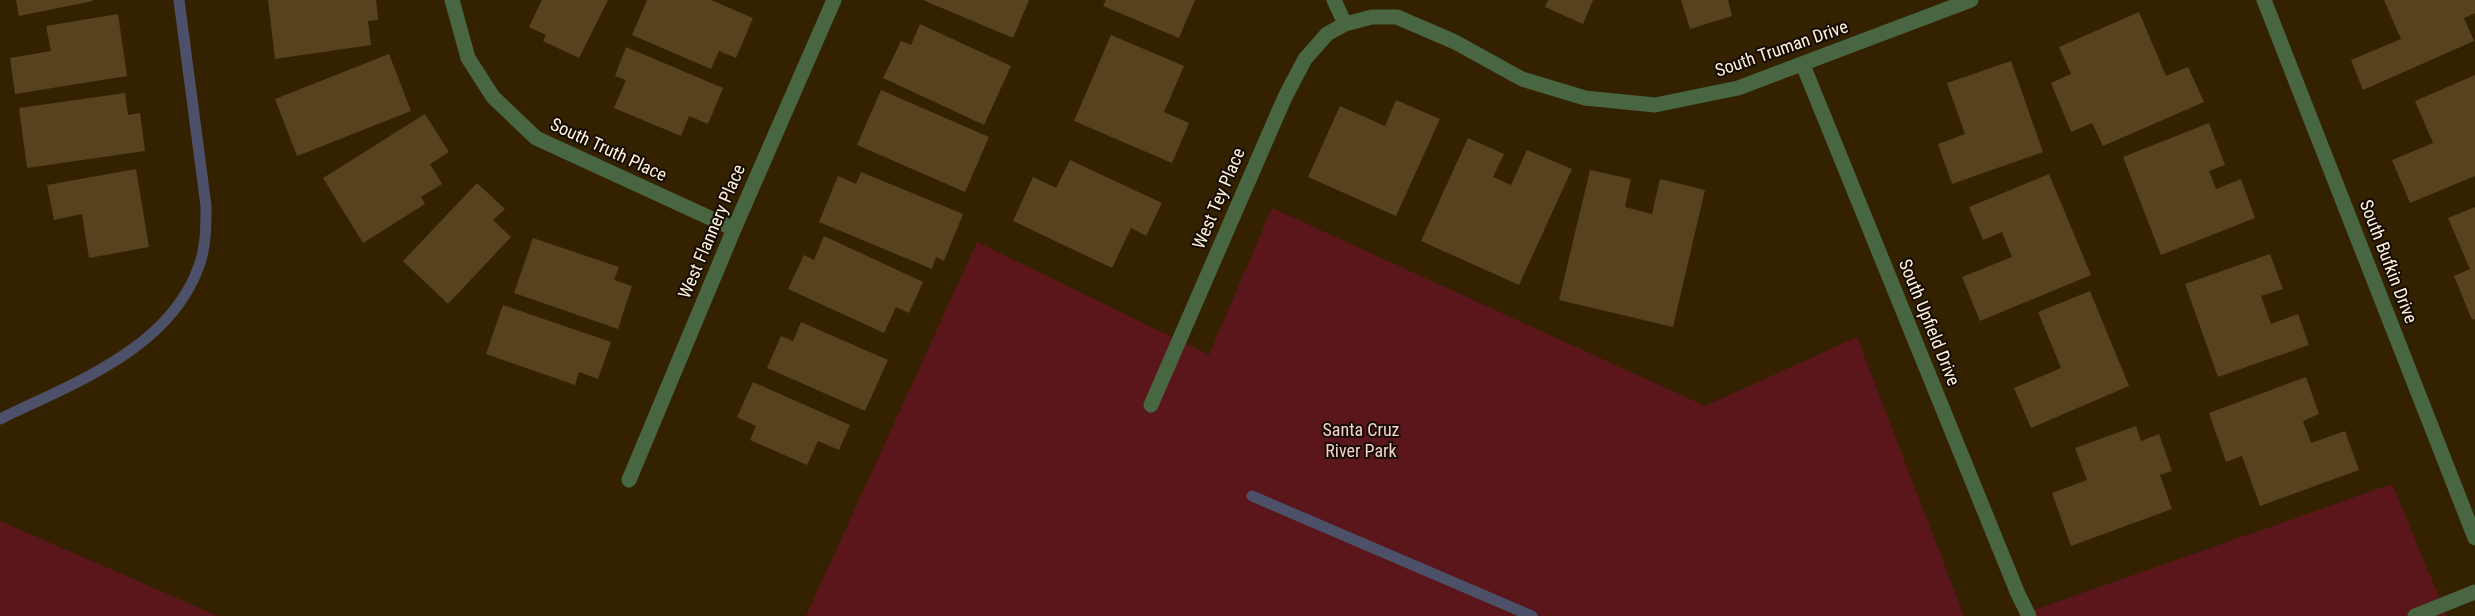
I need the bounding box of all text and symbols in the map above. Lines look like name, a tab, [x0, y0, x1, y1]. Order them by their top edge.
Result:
street label: South Truman Drive	[1713, 17, 1851, 83]
street label: South Truth Place	[546, 115, 670, 187]
street label: West Tey Place	[1189, 145, 1251, 253]
street label: West Flannery Place	[675, 162, 751, 302]
street label: South Bufkin Drive	[2354, 197, 2420, 327]
street label: South Upfield Drive	[1893, 257, 1963, 389]
park label: Santa Cruz River Park	[1322, 420, 1400, 462]

